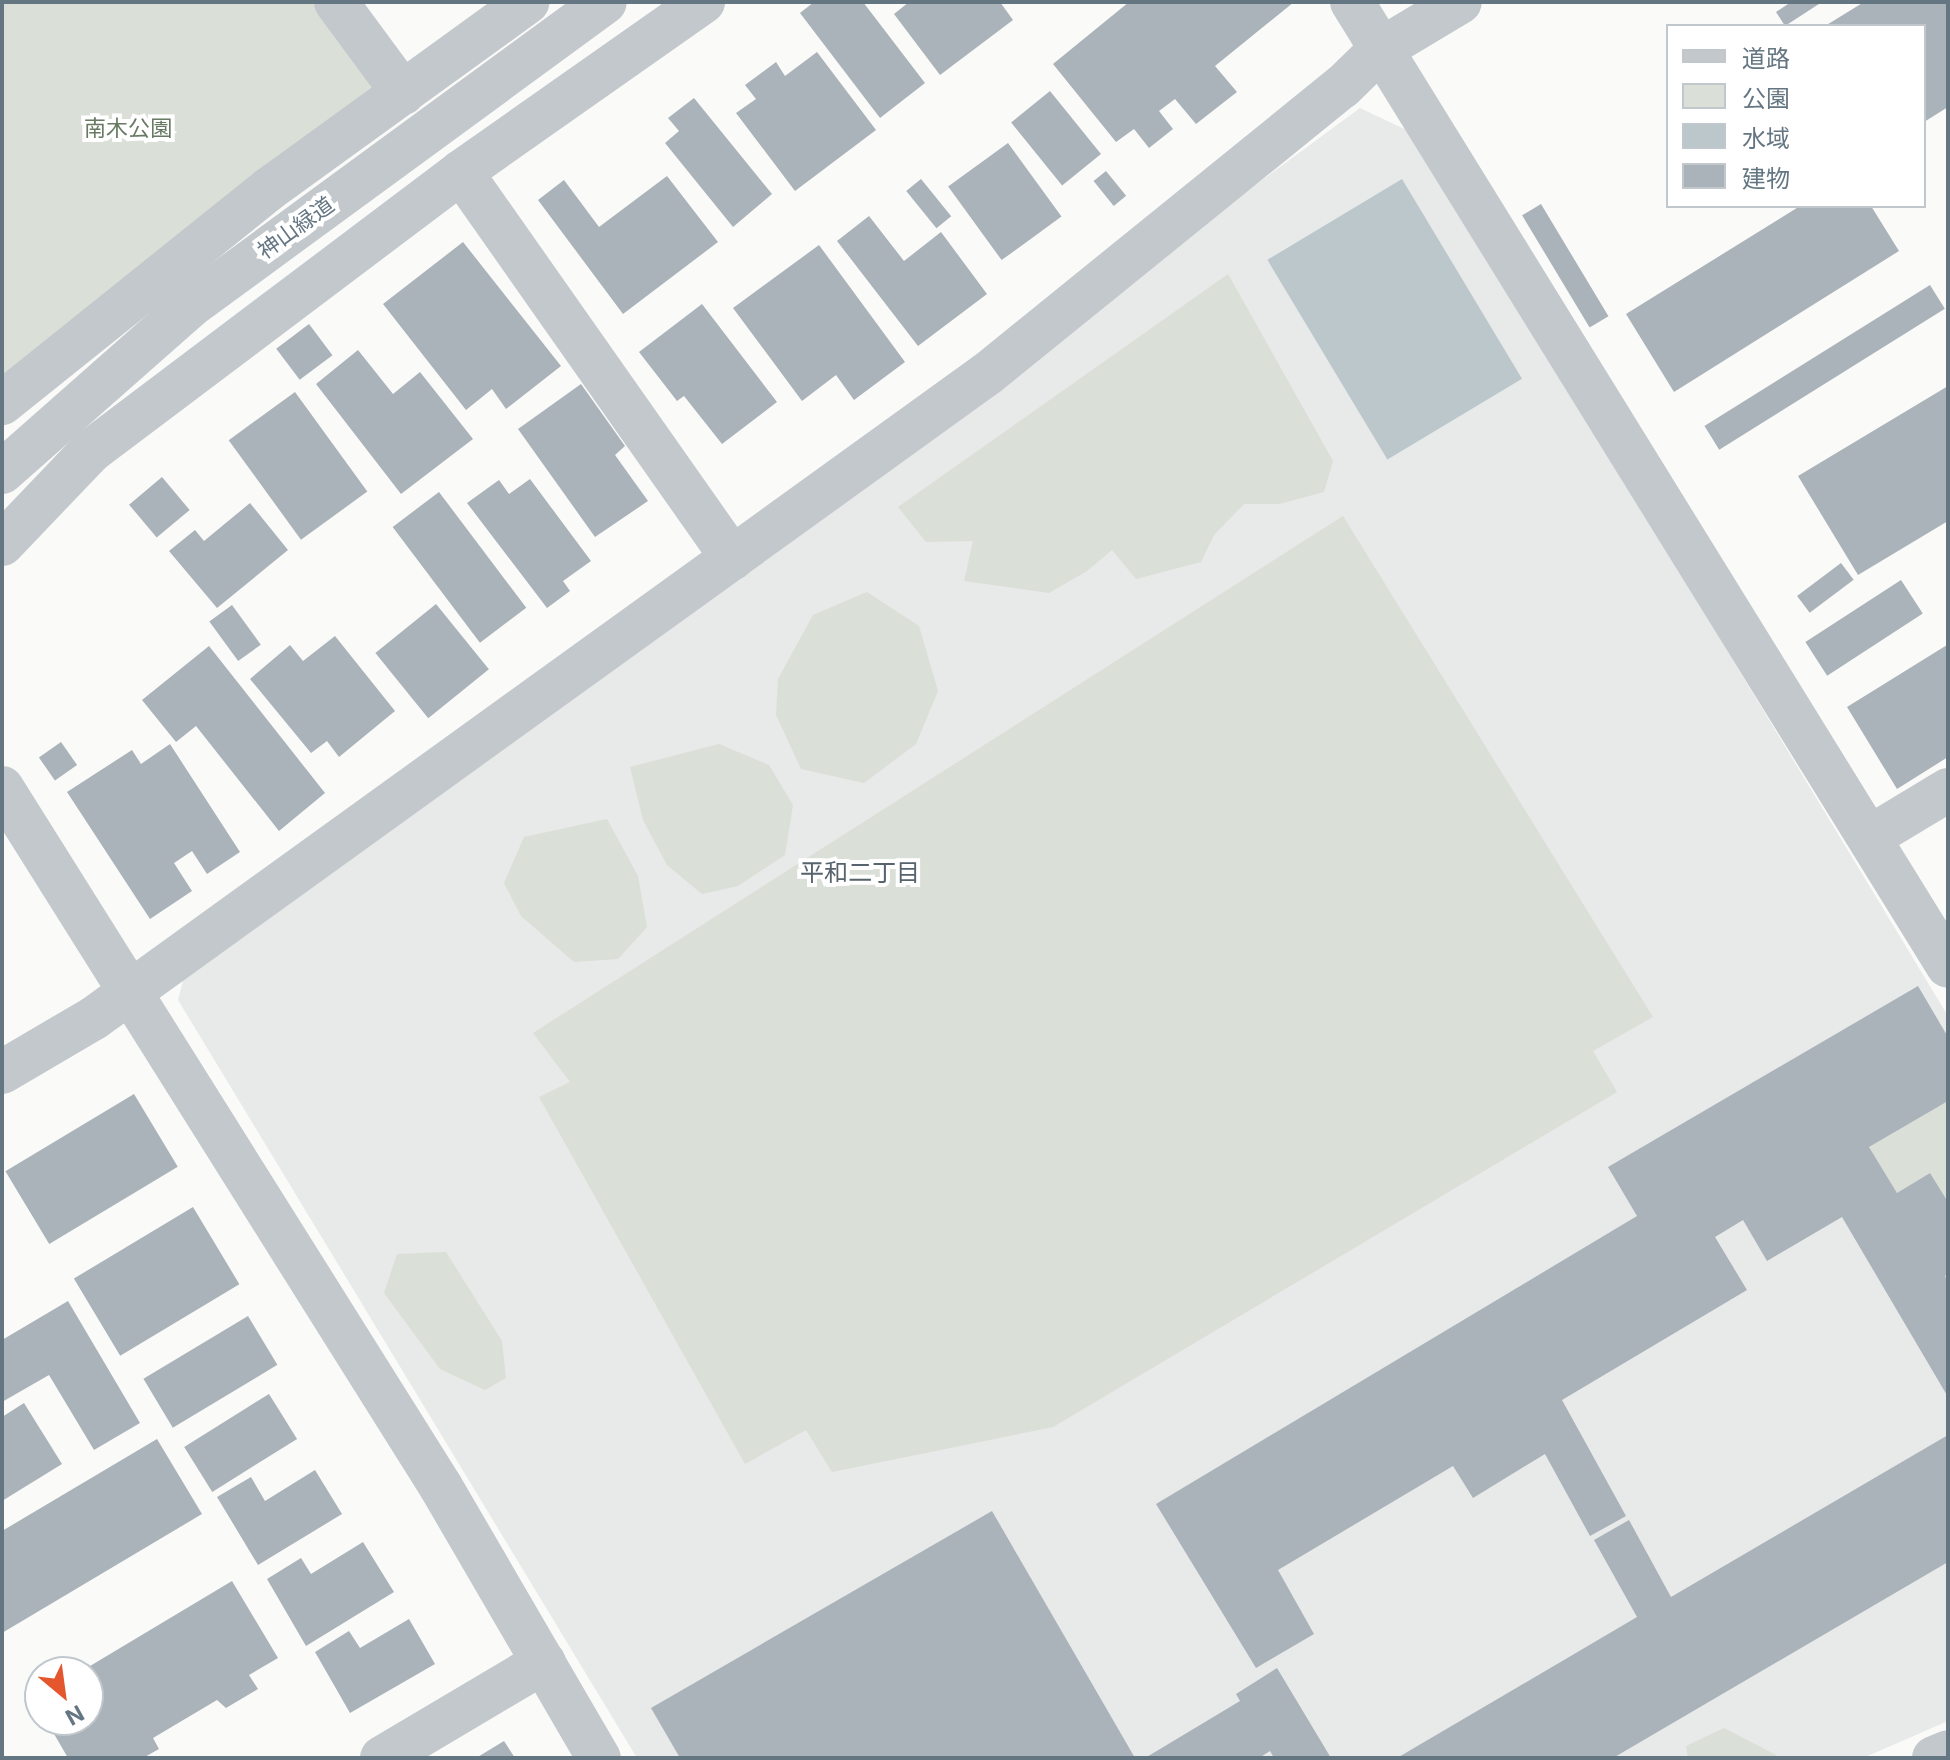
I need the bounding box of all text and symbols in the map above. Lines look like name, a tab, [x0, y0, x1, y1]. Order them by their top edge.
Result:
legend	[1666, 24, 1926, 208]
text: 道路	[1742, 44, 1790, 73]
text: 公園	[1742, 84, 1790, 113]
park label: 南木公園	[84, 116, 172, 142]
text: 水域	[1742, 124, 1790, 153]
text: 建物	[1742, 164, 1790, 193]
street label: 神山緑道	[253, 191, 339, 265]
district label: 平和二丁目	[800, 859, 920, 887]
north arrow	[24, 1656, 104, 1736]
text: N	[61, 1700, 88, 1731]

